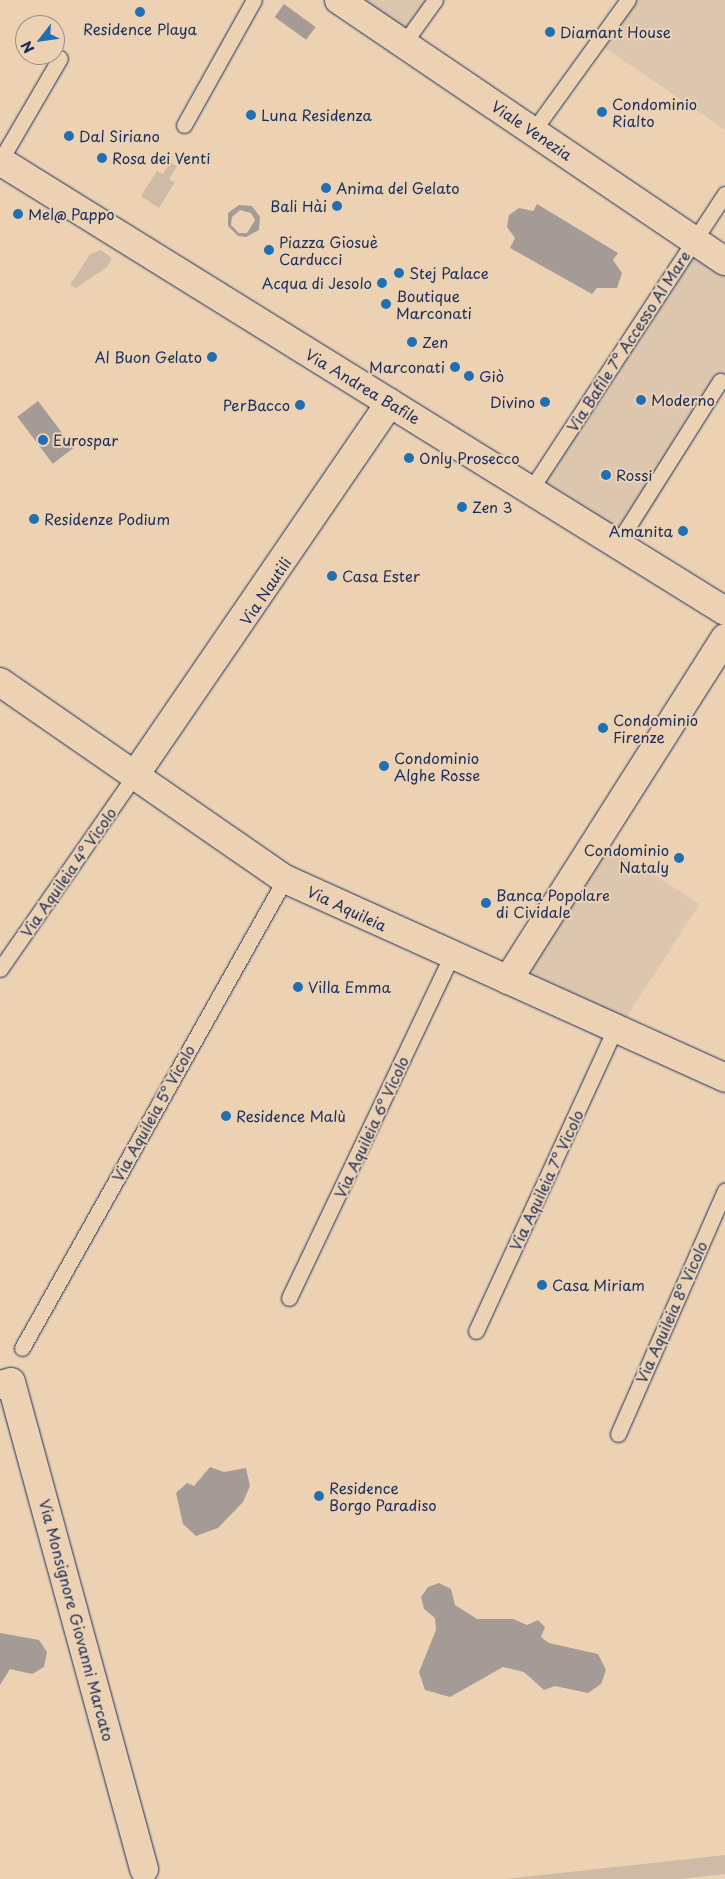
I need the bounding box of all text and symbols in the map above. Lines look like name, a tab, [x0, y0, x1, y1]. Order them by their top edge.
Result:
marker: Residence Playa	[134, 6, 146, 18]
north arrow	[15, 15, 65, 65]
place label: Residence Playa	[83, 20, 197, 38]
place label: Diamant House	[560, 23, 671, 41]
marker: Diamant House	[544, 26, 556, 38]
text: N	[16, 37, 39, 57]
place label: Condominio Rialto	[612, 94, 697, 129]
street label: Viale Venezia	[487, 96, 577, 164]
place label: Luna Residenza	[261, 106, 372, 124]
marker: Condominio Rialto	[596, 106, 608, 118]
marker: Luna Residenza	[245, 109, 257, 121]
place label: Dal Siriano	[79, 127, 160, 145]
marker: Dal Siriano	[63, 130, 75, 142]
place label: Rosa dei Venti	[112, 149, 213, 167]
marker: Rosa dei Venti	[96, 152, 108, 164]
place label: Anima del Gelato	[336, 179, 461, 197]
marker: Anima del Gelato	[320, 182, 332, 194]
place label: Bali Hài	[269, 197, 327, 215]
marker: Bali Hài	[331, 200, 343, 212]
place label: Mel@ Pappo	[28, 205, 115, 223]
marker: Mel@ Pappo	[12, 208, 24, 220]
place label: Piazza Giosuè Carducci	[279, 232, 379, 267]
marker: Piazza Giosuè Carducci	[263, 244, 275, 256]
street label: Via Bafile 7° Accesso Al Mare	[562, 246, 694, 436]
place label: Stej Palace	[409, 264, 490, 282]
marker: Stej Palace	[393, 267, 405, 279]
place label: Acqua di Jesolo	[260, 274, 372, 292]
marker: Acqua di Jesolo	[376, 277, 388, 289]
place label: Boutique Marconati	[396, 286, 472, 321]
marker: Boutique Marconati	[380, 298, 392, 310]
place label: Zen	[422, 333, 448, 351]
marker: Zen	[406, 336, 418, 348]
street label: Via Andrea Bafile	[302, 345, 424, 427]
place label: Al Buon Gelato	[93, 348, 202, 366]
marker: Al Buon Gelato	[206, 351, 218, 363]
place label: Marconati	[369, 358, 445, 376]
marker: Marconati	[449, 361, 461, 373]
place label: Giò	[479, 367, 504, 385]
marker: Giò	[463, 370, 475, 382]
place label: Moderno	[651, 391, 715, 409]
place label: Divino	[490, 393, 535, 411]
marker: Moderno	[635, 394, 647, 406]
place label: PerBacco	[223, 396, 290, 414]
marker: Divino	[539, 396, 551, 408]
marker: PerBacco	[294, 399, 306, 411]
place label: Eurospar	[53, 431, 118, 449]
marker: Eurospar	[37, 434, 49, 446]
place label: Only Prosecco	[419, 449, 520, 467]
marker: Only Prosecco	[403, 452, 415, 464]
place label: Rossi	[616, 466, 652, 484]
marker: Rossi	[600, 469, 612, 481]
place label: Zen 3	[472, 498, 513, 516]
marker: Zen 3	[456, 501, 468, 513]
place label: Residenze Podium	[44, 510, 171, 528]
marker: Residenze Podium	[28, 513, 40, 525]
place label: Amanita	[609, 522, 673, 540]
marker: Amanita	[677, 525, 689, 537]
street label: Via Nautili	[236, 554, 294, 628]
place label: Casa Ester	[342, 567, 421, 585]
marker: Casa Ester	[326, 570, 338, 582]
place label: Condominio Firenze	[613, 710, 698, 745]
marker: Condominio Firenze	[597, 722, 609, 734]
place label: Condominio Alghe Rosse	[394, 748, 481, 783]
marker: Condominio Alghe Rosse	[378, 760, 390, 772]
street label: Via Aquileia 4° Vicolo	[16, 804, 120, 940]
place label: Condominio Nataly	[584, 840, 669, 875]
marker: Condominio Nataly	[673, 852, 685, 864]
street label: Via Aquileia	[304, 882, 390, 934]
place label: Banca Popolare di Cividale	[496, 885, 609, 920]
marker: Banca Popolare di Cividale	[480, 897, 492, 909]
place label: Villa Emma	[308, 978, 391, 996]
marker: Villa Emma	[292, 981, 304, 993]
street label: Via Aquileia 5° Vicolo	[108, 1041, 198, 1185]
street label: Via Aquileia 6° Vicolo	[330, 1053, 412, 1201]
place label: Residence Malù	[236, 1107, 347, 1125]
street label: Via Aquileia 7° Vicolo	[505, 1107, 587, 1253]
marker: Residence Malù	[220, 1110, 232, 1122]
street label: Via Aquileia 8° Vicolo	[631, 1238, 711, 1386]
place label: Casa Miriam	[552, 1276, 645, 1294]
marker: Casa Miriam	[536, 1279, 548, 1291]
place label: Residence Borgo Paradiso	[329, 1478, 437, 1513]
marker: Residence Borgo Paradiso	[313, 1490, 325, 1502]
street label: Via Monsignore Giovanni Marcato	[36, 1497, 118, 1743]

